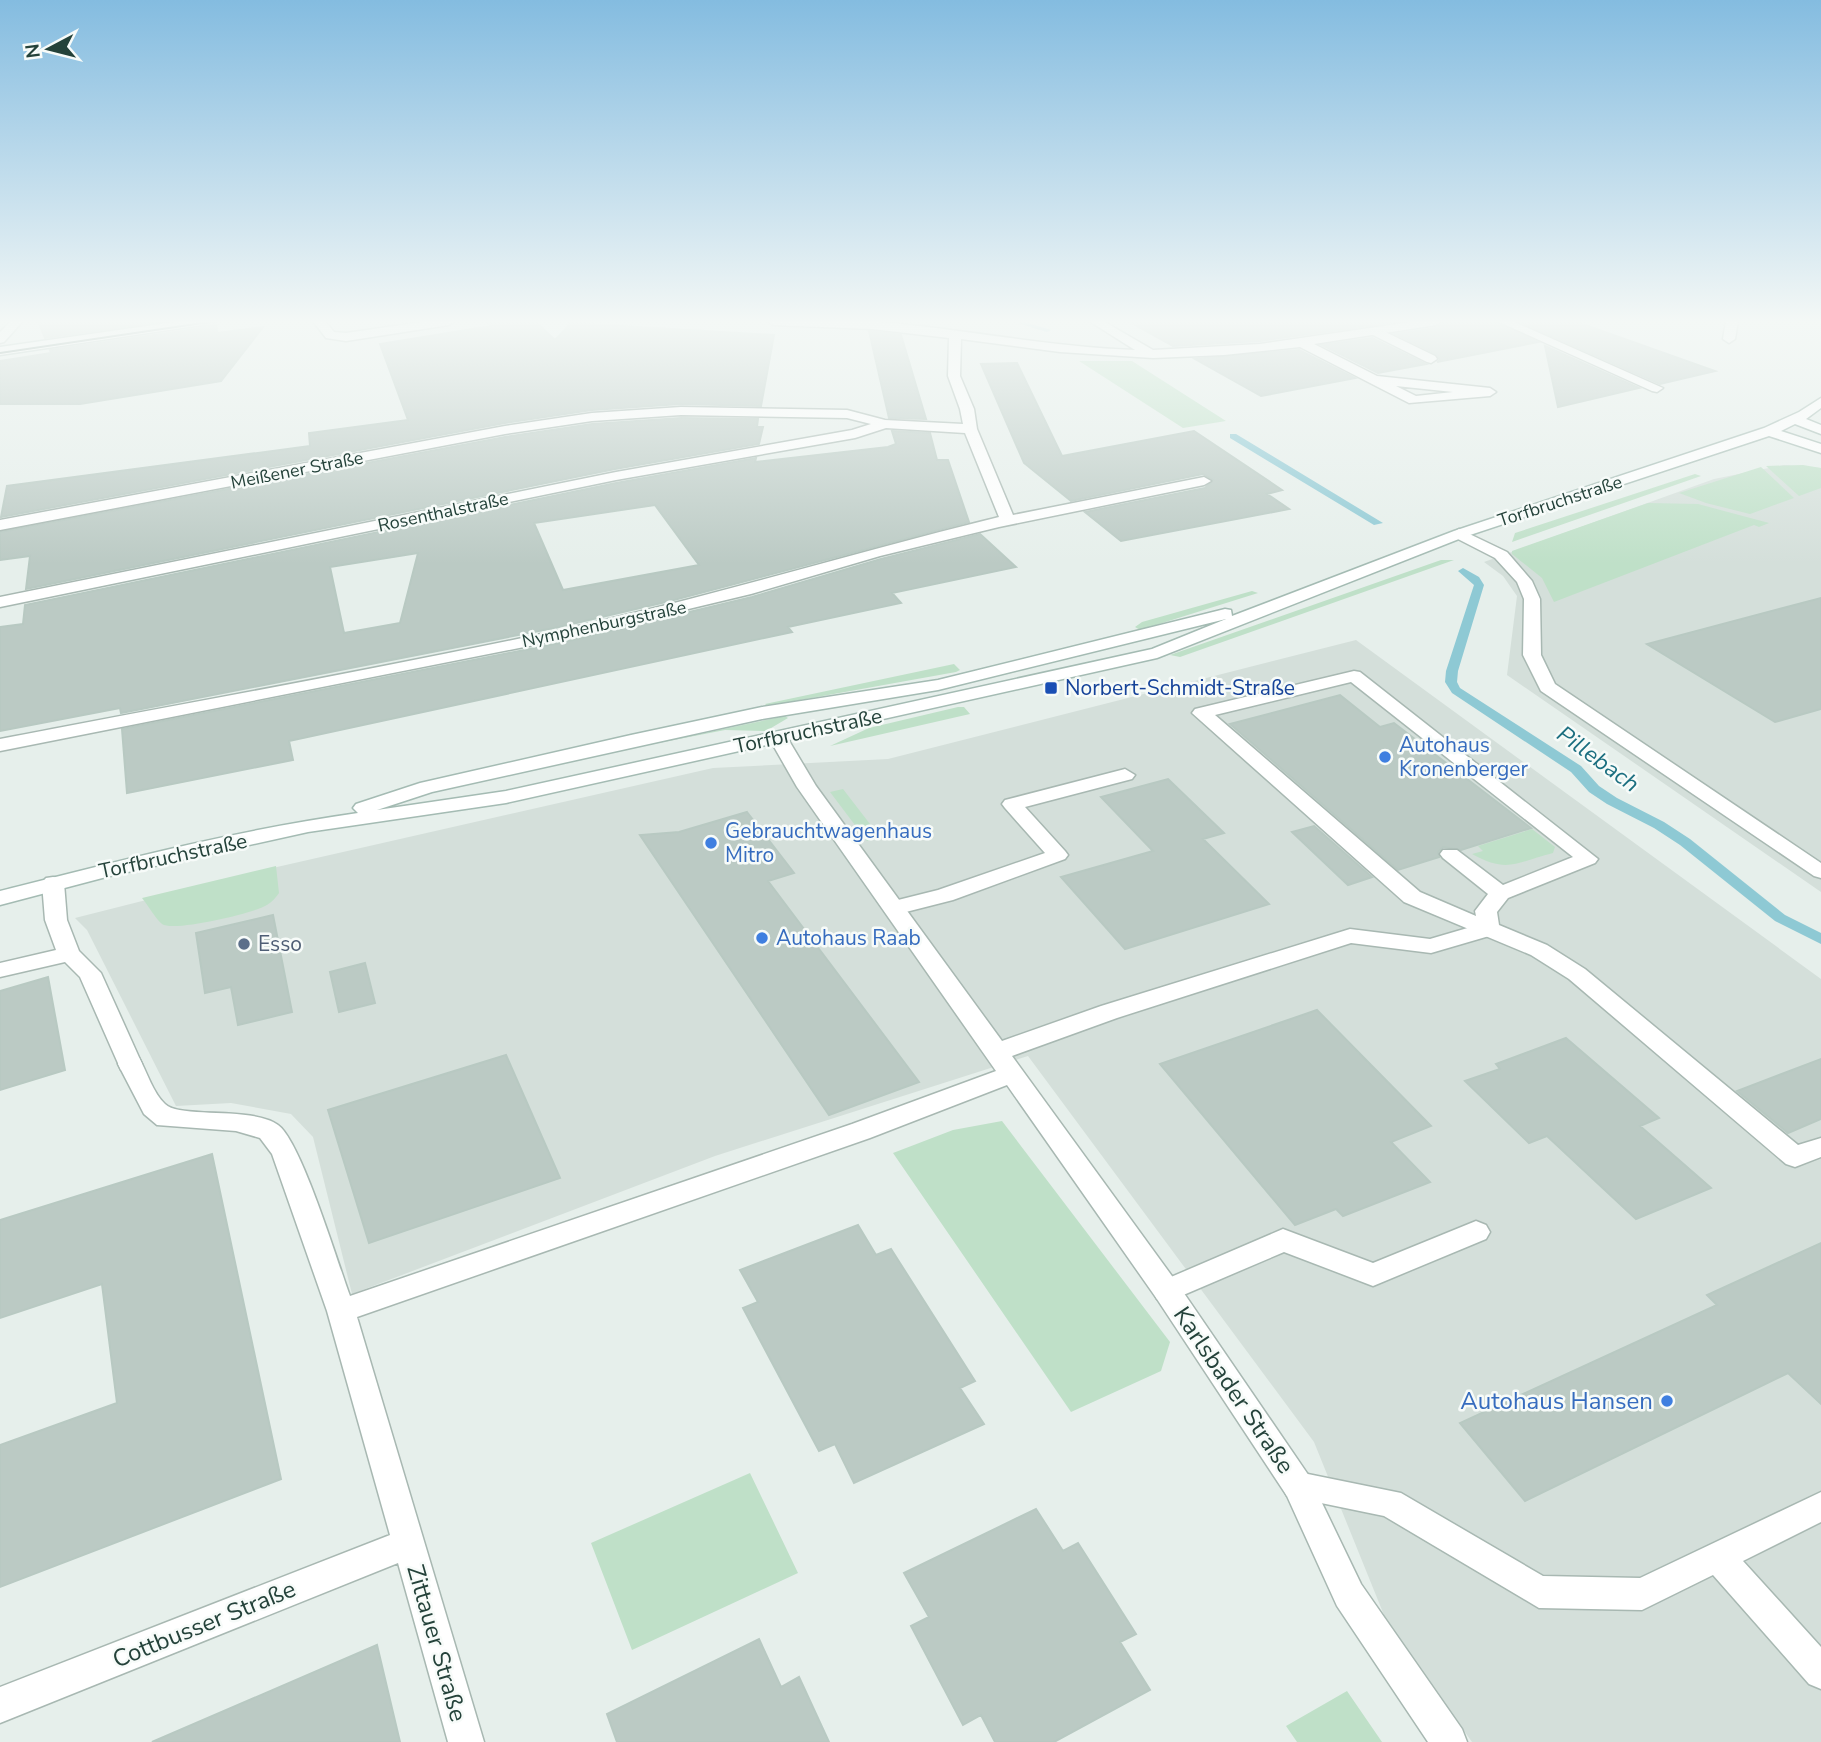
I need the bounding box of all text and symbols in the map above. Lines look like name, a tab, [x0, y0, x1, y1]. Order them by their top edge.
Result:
north arrow	[14, 14, 84, 84]
text: N	[19, 42, 47, 60]
street label: Meißener Straße	[229, 445, 365, 495]
street label: Torfbruchstraße	[1495, 470, 1625, 532]
street label: Rosenthalstraße	[375, 486, 511, 538]
street label: Nymphenburgstraße	[520, 595, 688, 653]
place label: Norbert-Schmidt-Straße	[1065, 674, 1295, 702]
marker: Norbert-Schmidt-Straße	[1043, 680, 1059, 696]
street label: Torfbruchstraße	[731, 702, 885, 760]
water label: Pillebach	[1550, 719, 1646, 799]
place label: Autohaus Kronenberger	[1399, 731, 1528, 783]
marker: Autohaus Kronenberger	[1377, 749, 1393, 765]
place label: Gebrauchtwagenhaus Mitro	[725, 817, 932, 869]
street label: Torfbruchstraße	[96, 827, 250, 885]
marker: Gebrauchtwagenhaus Mitro	[703, 835, 719, 851]
place label: Autohaus Raab	[776, 924, 921, 952]
place label: Esso	[258, 930, 302, 958]
marker: Autohaus Raab	[754, 930, 770, 946]
marker: Esso	[236, 936, 252, 952]
street label: Karlsbader Straße	[1166, 1300, 1302, 1480]
place label: Autohaus Hansen	[1460, 1385, 1653, 1417]
marker: Autohaus Hansen	[1659, 1393, 1675, 1409]
street label: Zittauer Straße	[399, 1561, 475, 1725]
street label: Cottbusser Straße	[108, 1573, 300, 1675]

